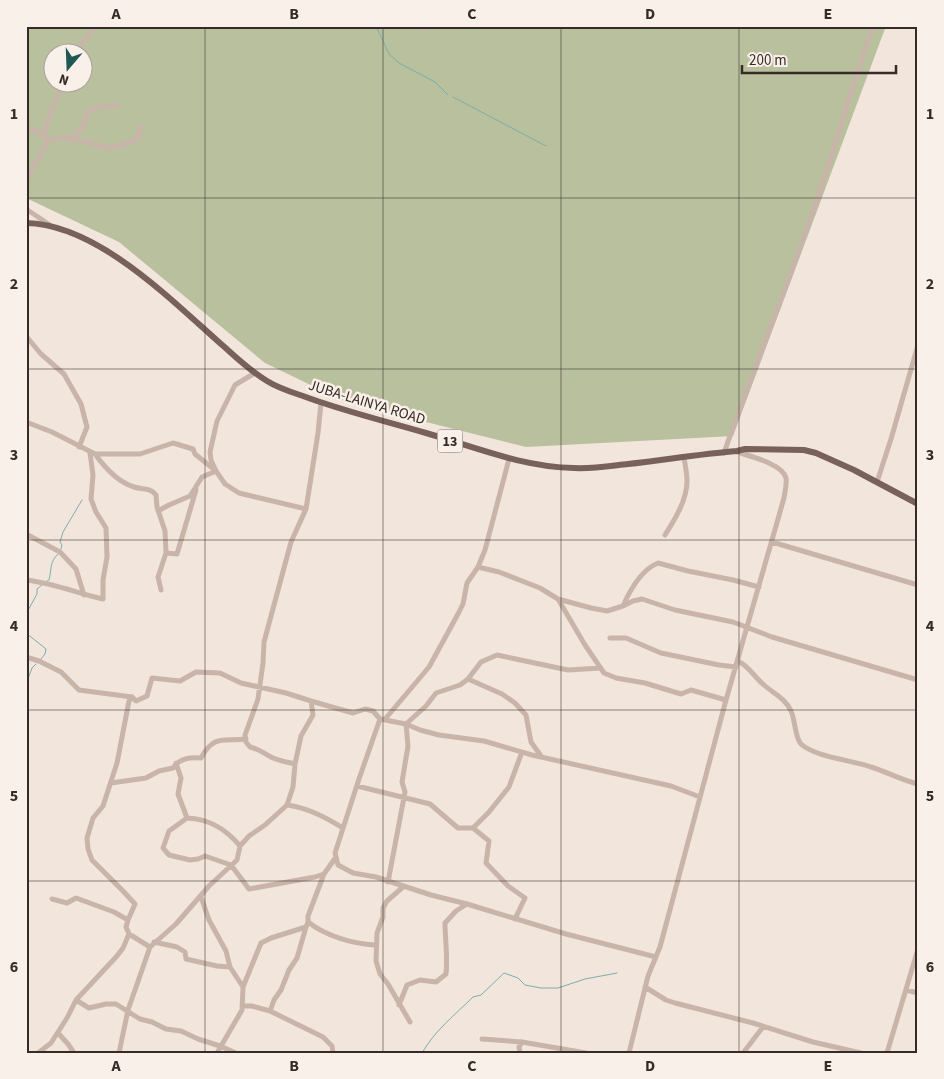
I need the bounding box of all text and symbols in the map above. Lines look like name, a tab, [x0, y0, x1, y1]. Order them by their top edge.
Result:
text: A	[110, 3, 121, 25]
text: B	[289, 3, 299, 25]
text: C	[467, 3, 477, 25]
text: D	[645, 3, 655, 25]
text: E	[824, 3, 832, 25]
north arrow	[42, 42, 92, 92]
scale bar	[742, 42, 895, 74]
text: 200 m	[749, 50, 787, 71]
text: N	[56, 68, 72, 90]
text: 1	[10, 103, 18, 125]
text: 1	[926, 103, 934, 125]
text: 2	[10, 273, 18, 295]
text: 2	[926, 273, 934, 295]
street label: JUBA-LAINYA ROAD	[306, 375, 428, 430]
road number: 13	[438, 430, 462, 452]
text: 3	[10, 444, 18, 466]
text: 3	[926, 444, 934, 466]
text: 4	[10, 615, 19, 637]
text: 4	[926, 615, 935, 637]
text: 5	[10, 785, 18, 807]
text: 5	[926, 785, 934, 807]
text: 6	[10, 956, 18, 978]
text: 6	[926, 956, 934, 978]
text: A	[110, 1055, 121, 1077]
text: B	[289, 1055, 299, 1077]
text: C	[467, 1055, 477, 1077]
text: D	[645, 1055, 655, 1077]
text: E	[824, 1055, 832, 1077]

